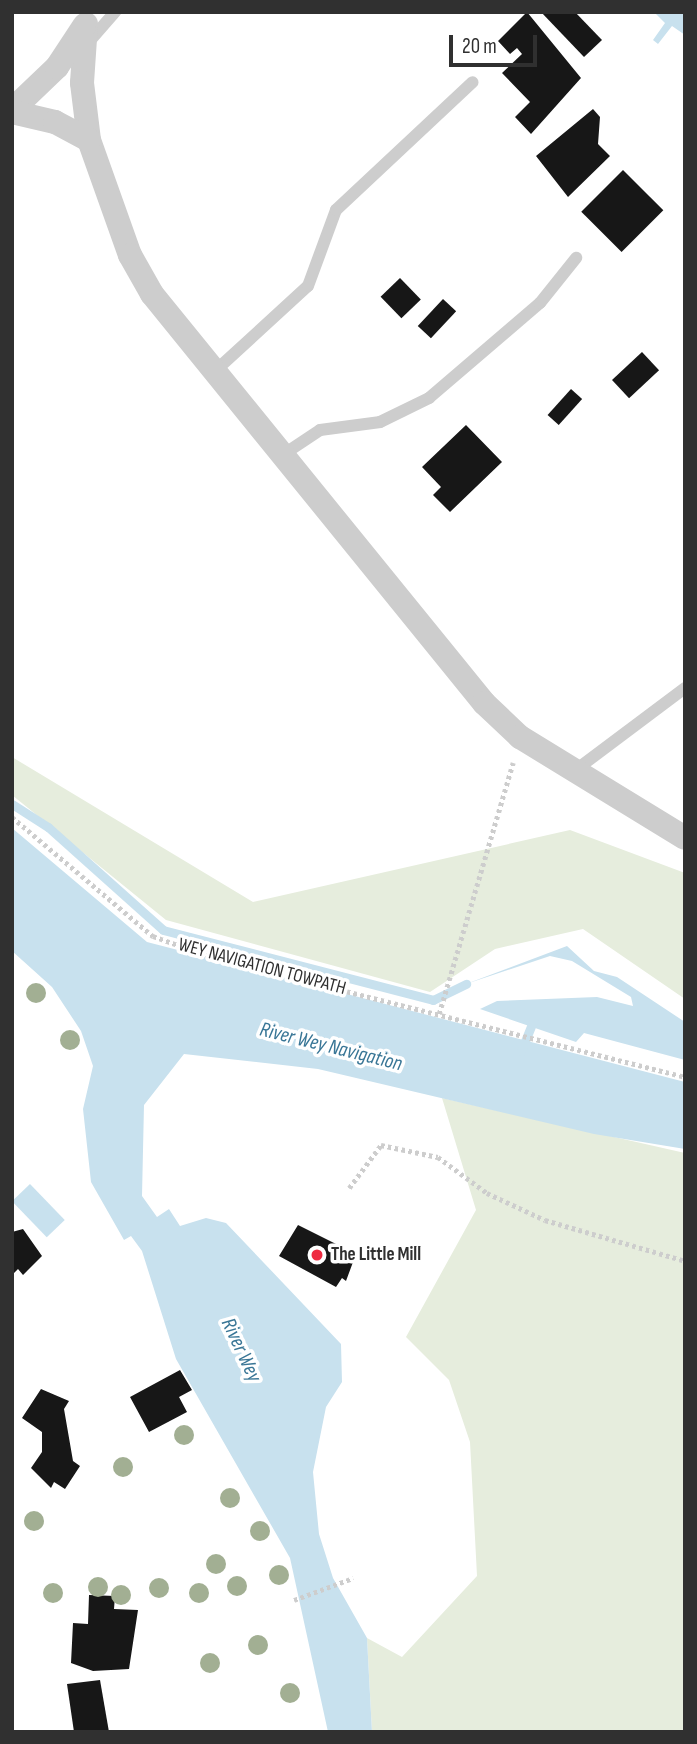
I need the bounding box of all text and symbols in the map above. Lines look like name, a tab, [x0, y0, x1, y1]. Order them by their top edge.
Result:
scale bar	[452, 21, 540, 65]
text: 20 m	[462, 34, 497, 59]
street label: WEY NAVIGATION TOWPATH	[176, 934, 348, 1000]
water label: River Wey Navigation	[257, 1017, 405, 1077]
place label: The Little Mill	[331, 1244, 421, 1266]
marker: The Little Mill	[309, 1247, 325, 1263]
water label: River Wey	[215, 1314, 267, 1386]

